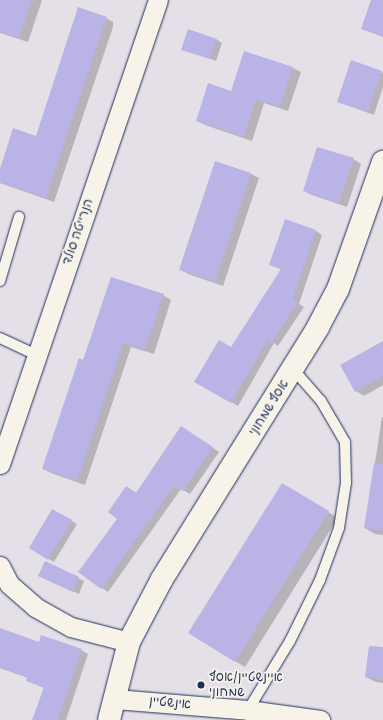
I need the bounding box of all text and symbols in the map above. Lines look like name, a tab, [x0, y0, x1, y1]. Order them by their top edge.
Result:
street label: הנרייטה סולד	[59, 197, 97, 267]
street label: אסף שמחוני	[246, 377, 292, 439]
place label: איינשטיין/אסף שמחוני	[209, 670, 283, 701]
marker: איינשטיין/אסף שמחוני	[196, 680, 206, 690]
street label: אינשטיין	[148, 693, 192, 713]

